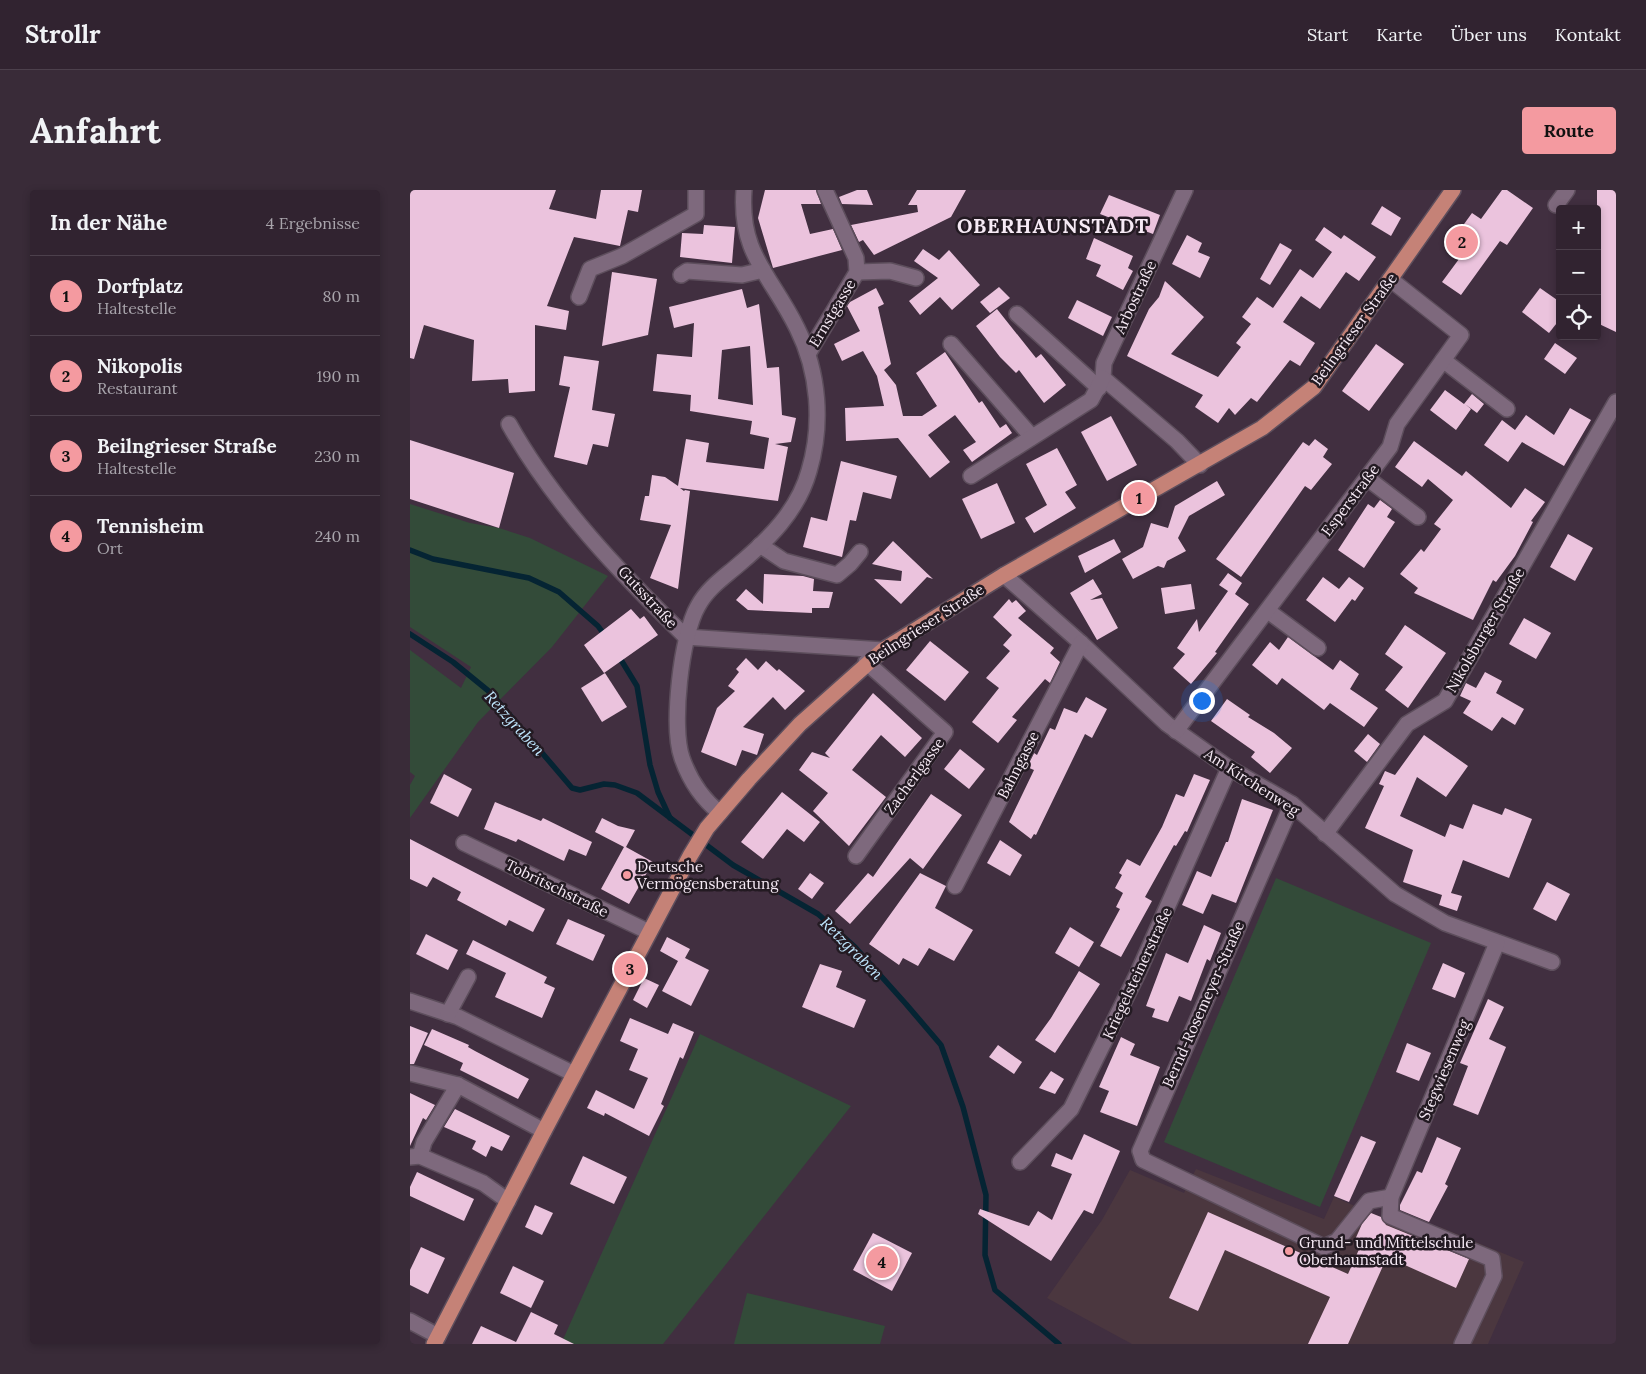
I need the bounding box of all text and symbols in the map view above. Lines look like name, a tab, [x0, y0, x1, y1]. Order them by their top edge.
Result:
text: Strollr	[25, 19, 100, 50]
text: Start	[1307, 23, 1348, 46]
text: Karte	[1376, 23, 1422, 46]
text: Über uns	[1450, 23, 1527, 46]
text: Kontakt	[1555, 23, 1621, 46]
button: Route	[1522, 107, 1616, 154]
text: Anfahrt	[30, 108, 161, 153]
map controls	[1556, 205, 1601, 340]
button: +	[1556, 205, 1601, 250]
text: In der Nähe	[50, 209, 167, 236]
text: 4 Ergebnisse	[266, 213, 360, 233]
district label: OBERHAUNSTADT	[957, 213, 1149, 238]
pin: 2	[1446, 223, 1478, 261]
button: −	[1556, 250, 1601, 295]
street label: Arbostraße	[1109, 257, 1160, 338]
street label: Beilngrieser Straße	[1307, 269, 1401, 389]
text: Dorfplatz	[97, 274, 183, 298]
street label: Ernstgasse	[804, 276, 860, 350]
text: 1	[63, 286, 69, 306]
text: 80 m	[323, 286, 360, 306]
button: locate	[1556, 295, 1601, 340]
text: Haltestelle	[97, 298, 176, 318]
text: Nikopolis	[97, 354, 183, 378]
text: 2	[62, 366, 70, 386]
text: 190 m	[316, 366, 360, 386]
text: Restaurant	[97, 378, 178, 398]
text: Beilngrieser Straße	[97, 434, 277, 458]
text: 3	[62, 446, 70, 466]
text: 230 m	[314, 446, 360, 466]
text: Haltestelle	[97, 458, 176, 478]
street label: Esperstraße	[1317, 460, 1383, 540]
pin: 1	[1123, 479, 1155, 517]
text: Tennisheim	[97, 514, 204, 538]
text: 4	[62, 526, 70, 546]
text: 240 m	[315, 526, 360, 546]
text: Ort	[97, 538, 123, 558]
street label: Gutsstraße	[614, 562, 682, 632]
street label: Nikolsburger Straße	[1442, 564, 1528, 696]
street label: Beilngrieser Straße	[865, 579, 987, 669]
water label: Retzgraben	[481, 686, 550, 760]
your location	[1189, 688, 1215, 714]
street label: Bahngasse	[993, 728, 1043, 802]
street label: Zacherlgasse	[880, 734, 948, 818]
street label: Am Kirchenweg	[1200, 744, 1304, 820]
street label: Tobritschstraße	[502, 855, 612, 921]
place label: Deutsche Vermögensberatung	[636, 857, 779, 893]
marker: Deutsche Vermögensberatung	[621, 869, 633, 881]
street label: Kriegelsteinerstraße	[1098, 904, 1176, 1042]
water label: Retzgraben	[816, 912, 888, 984]
street label: Bernd-Rosemeyer-Straße	[1158, 918, 1248, 1090]
pin: 3	[614, 950, 646, 988]
street label: Stegwiesenweg	[1414, 1016, 1474, 1123]
place label: Grund- und Mittelschule Oberhaunstadt	[1299, 1233, 1473, 1269]
pin: 4	[866, 1243, 898, 1281]
marker: Grund- und Mittelschule Oberhaunstadt	[1283, 1245, 1295, 1257]

